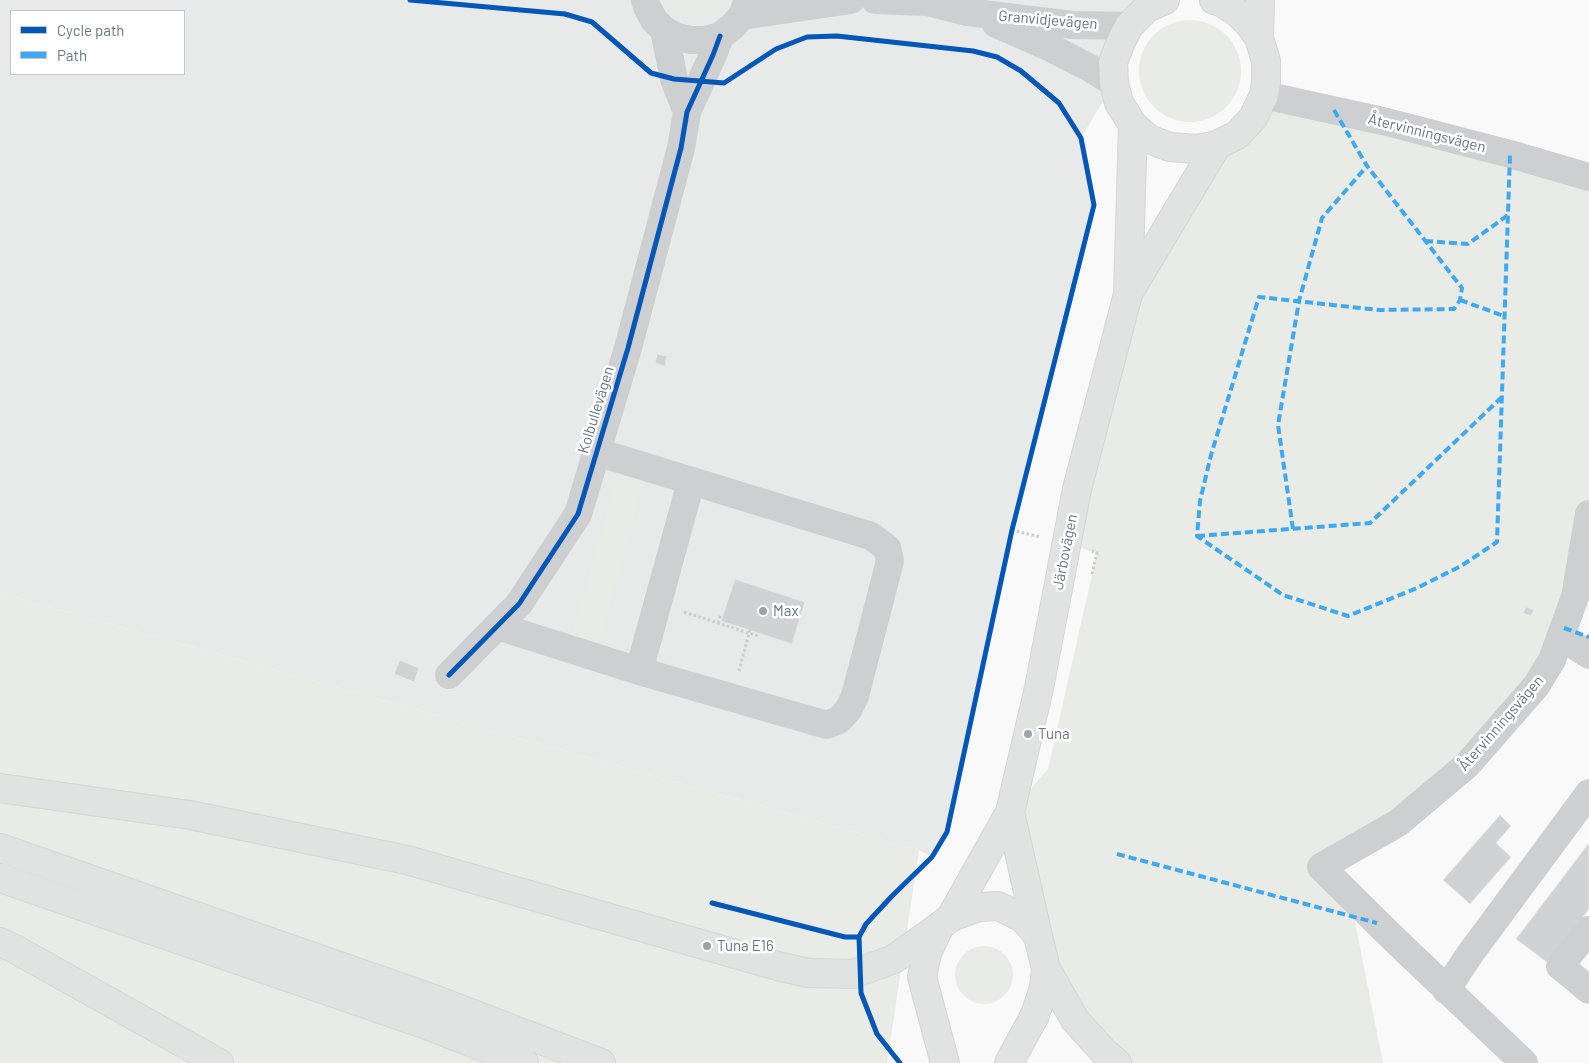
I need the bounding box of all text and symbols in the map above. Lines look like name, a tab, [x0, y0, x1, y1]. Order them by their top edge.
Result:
street label: Granvidjevägen	[998, 7, 1098, 33]
legend	[10, 10, 185, 75]
text: Cycle path	[57, 21, 124, 39]
text: Path	[57, 46, 87, 64]
street label: Återvinningsvägen	[1366, 110, 1488, 156]
street label: Kolbullevägen	[574, 364, 618, 456]
street label: Järbovägen	[1049, 513, 1081, 591]
place label: Max	[773, 602, 799, 620]
marker: Max	[757, 605, 769, 617]
street label: Återvinningsvägen	[1455, 672, 1547, 774]
place label: Tuna	[1038, 725, 1070, 743]
marker: Tuna	[1022, 728, 1034, 740]
place label: Tuna E16	[717, 937, 774, 955]
marker: Tuna E16	[701, 940, 713, 952]

